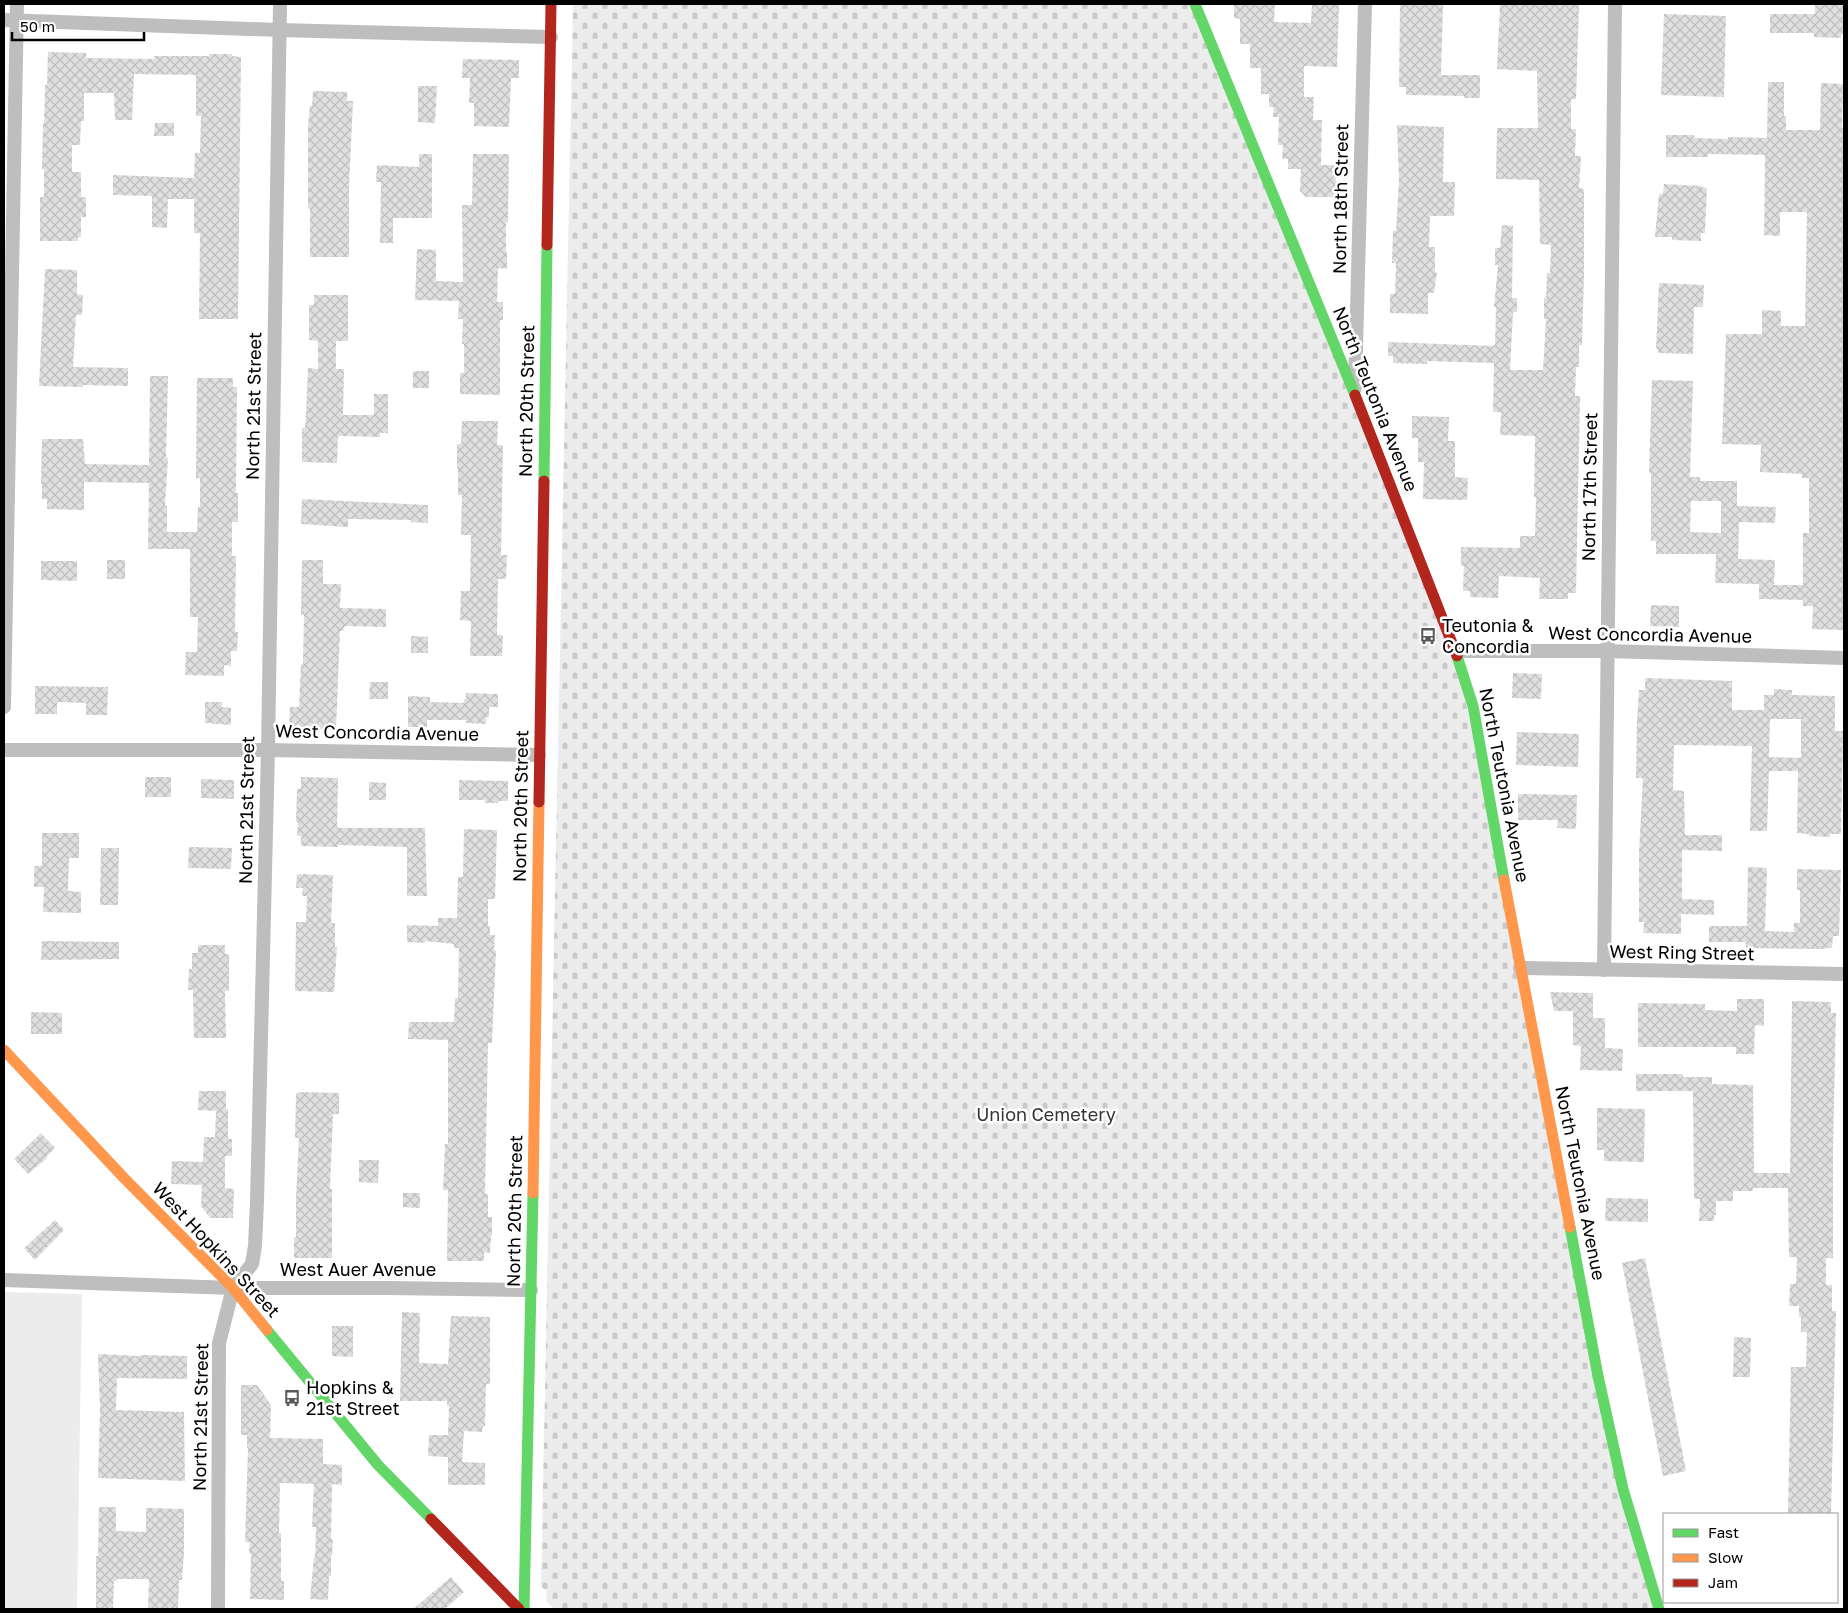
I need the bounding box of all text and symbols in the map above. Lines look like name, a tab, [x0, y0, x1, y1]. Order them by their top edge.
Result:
scale bar	[12, 10, 145, 42]
text: 50 m	[20, 17, 55, 35]
street label: North 18th Street	[1328, 124, 1352, 274]
street label: North Teutonia Avenue	[1329, 303, 1423, 494]
street label: North 20th Street	[514, 325, 538, 477]
street label: North 21st Street	[241, 332, 265, 480]
street label: North 17th Street	[1577, 412, 1601, 562]
place label: Teutonia & Concordia	[1442, 614, 1534, 657]
street label: West Concordia Avenue	[1548, 621, 1752, 647]
bus stop icon: Teutonia & Concordia	[1418, 626, 1438, 646]
street label: North Teutonia Avenue	[1475, 686, 1535, 884]
street label: West Concordia Avenue	[275, 719, 479, 745]
street label: North 20th Street	[508, 730, 532, 882]
street label: North 21st Street	[234, 736, 258, 884]
street label: West Ring Street	[1609, 940, 1755, 964]
street label: North Teutonia Avenue	[1551, 1084, 1611, 1282]
park label: Union Cemetery	[976, 1103, 1116, 1125]
street label: North 20th Street	[502, 1135, 526, 1287]
street label: West Hopkins Street	[148, 1177, 285, 1322]
street label: West Auer Avenue	[280, 1258, 436, 1280]
street label: North 21st Street	[188, 1343, 212, 1491]
place label: Hopkins & 21st Street	[306, 1376, 400, 1419]
bus stop icon: Hopkins & 21st Street	[282, 1388, 302, 1408]
legend	[1663, 1513, 1838, 1603]
text: Fast	[1708, 1523, 1739, 1541]
text: Slow	[1708, 1548, 1743, 1566]
text: Jam	[1708, 1573, 1738, 1591]

